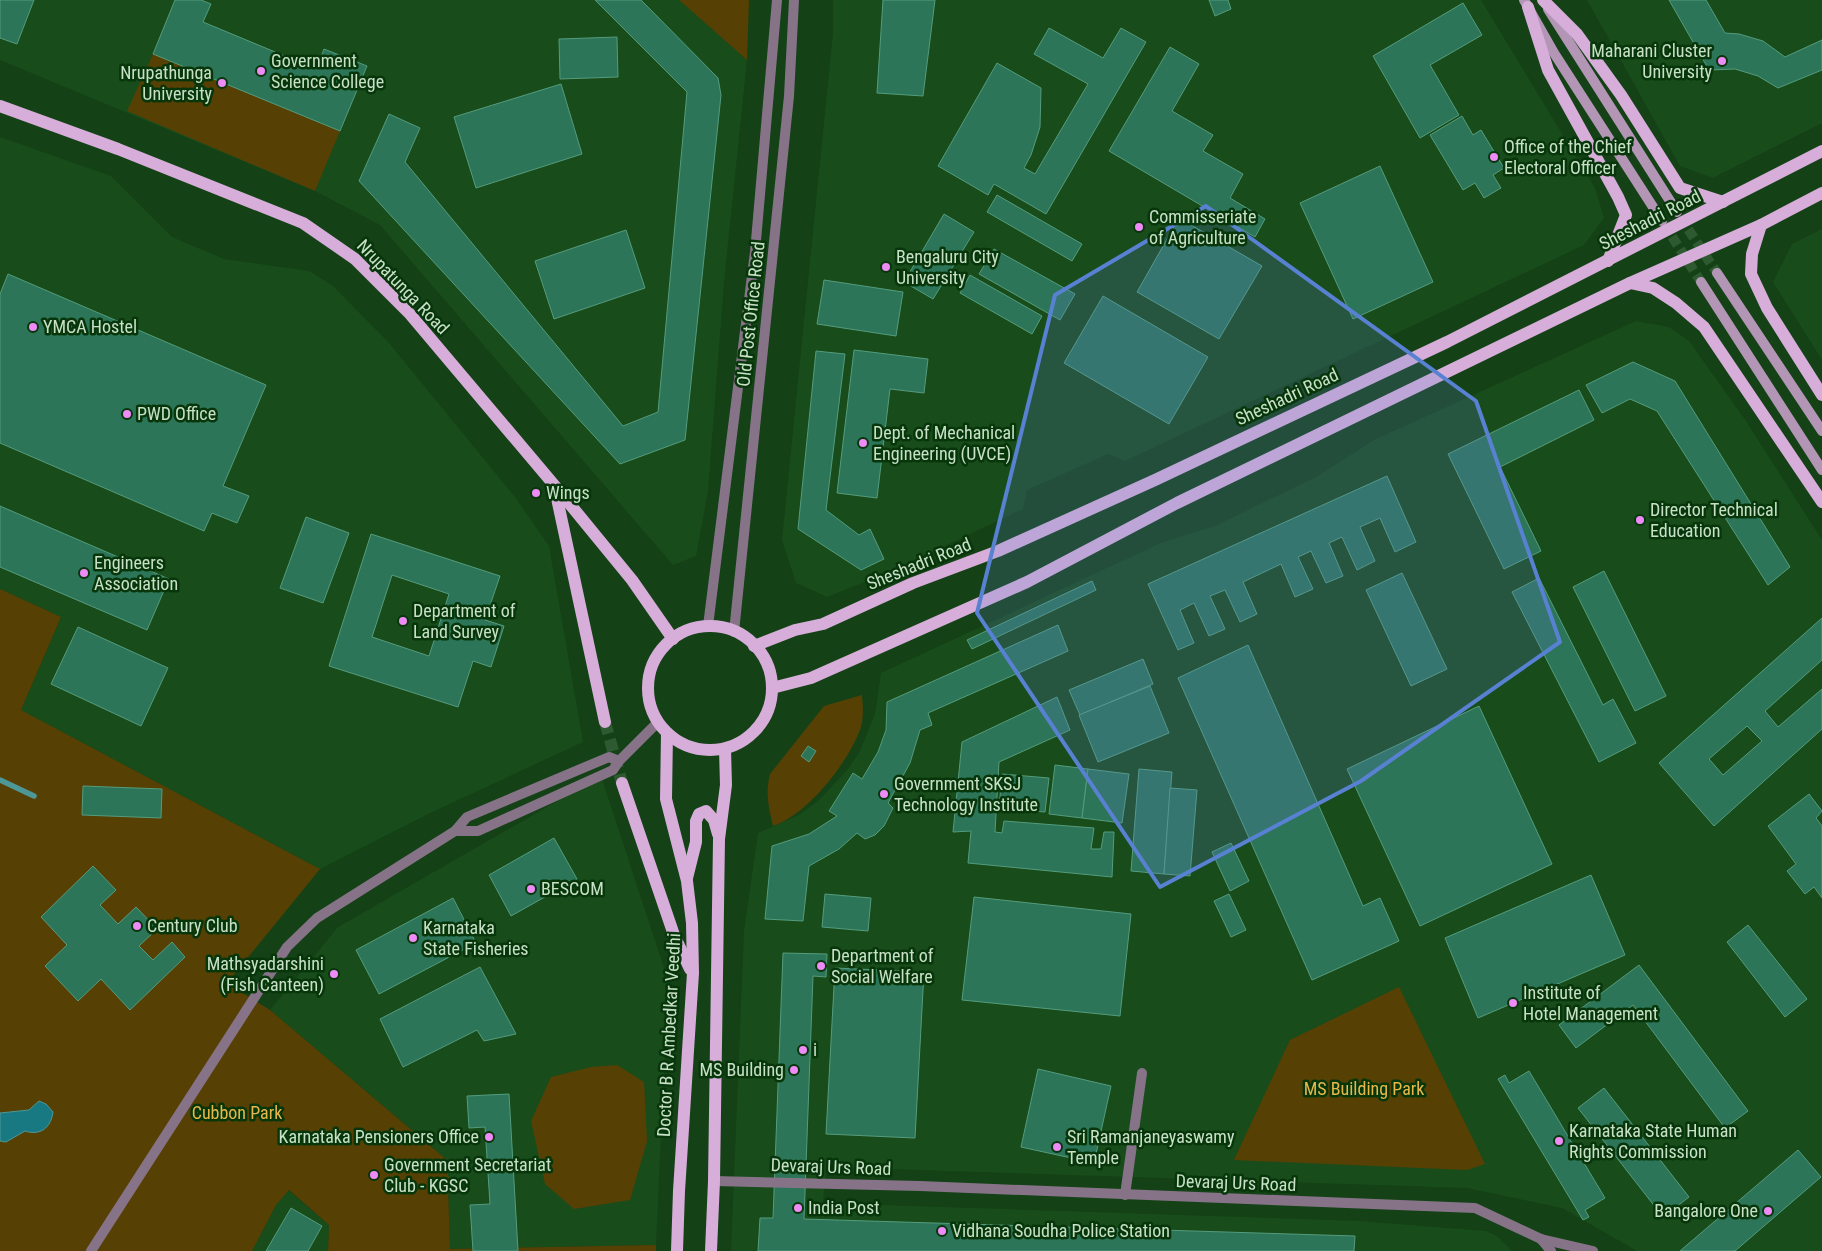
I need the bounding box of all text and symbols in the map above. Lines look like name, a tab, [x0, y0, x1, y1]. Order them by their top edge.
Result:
place label: Maharani Cluster University	[1591, 40, 1713, 82]
place label: Government Science College	[271, 50, 384, 92]
marker: Maharani Cluster University	[1716, 55, 1728, 67]
place label: Nrupathunga University	[120, 62, 212, 104]
marker: Government Science College	[255, 65, 267, 77]
marker: Nrupathunga University	[216, 77, 228, 89]
place label: Office of the Chief Electoral Officer	[1504, 136, 1632, 178]
marker: Office of the Chief Electoral Officer	[1488, 151, 1500, 163]
street label: Sheshadri Road	[1596, 185, 1704, 254]
place label: Commisseriate of Agriculture	[1149, 206, 1256, 248]
marker: Commisseriate of Agriculture	[1133, 221, 1145, 233]
street label: Nrupatunga Road	[353, 235, 454, 338]
street label: Old Post Office Road	[732, 240, 769, 388]
place label: Bengaluru City University	[896, 246, 999, 288]
marker: Bengaluru City University	[880, 261, 892, 273]
place label: YMCA Hostel	[43, 316, 137, 337]
marker: YMCA Hostel	[27, 321, 39, 333]
street label: Sheshadri Road	[1232, 364, 1341, 429]
place label: PWD Office	[137, 403, 216, 424]
marker: PWD Office	[121, 408, 133, 420]
place label: Dept. of Mechanical Engineering (UVCE)	[873, 422, 1015, 465]
marker: Dept. of Mechanical Engineering (UVCE)	[857, 437, 869, 449]
place label: Wings	[546, 482, 590, 503]
marker: Wings	[530, 487, 542, 499]
place label: Director Technical Education	[1650, 499, 1778, 541]
marker: Director Technical Education	[1634, 514, 1646, 526]
street label: Sheshadri Road	[864, 533, 974, 594]
place label: Engineers Association	[94, 552, 178, 594]
marker: Engineers Association	[78, 567, 90, 579]
place label: Department of Land Survey	[413, 600, 516, 642]
marker: Department of Land Survey	[397, 615, 409, 627]
place label: Government SKSJ Technology Institute	[894, 773, 1038, 815]
marker: Government SKSJ Technology Institute	[878, 788, 890, 800]
place label: BESCOM	[541, 878, 604, 899]
marker: BESCOM	[525, 883, 537, 895]
place label: Century Club	[147, 915, 238, 936]
place label: Karnataka State Fisheries	[423, 917, 529, 959]
marker: Century Club	[131, 920, 143, 932]
marker: Karnataka State Fisheries	[407, 932, 419, 944]
street label: Doctor B R Ambedkar Veedhi	[653, 933, 684, 1137]
place label: Department of Social Welfare	[831, 945, 934, 987]
place label: Mathsyadarshini (Fish Canteen)	[207, 953, 324, 996]
marker: Department of Social Welfare	[815, 960, 827, 972]
marker: Mathsyadarshini (Fish Canteen)	[328, 968, 340, 980]
place label: Institute of Hotel Management	[1523, 982, 1658, 1024]
marker: Institute of Hotel Management	[1507, 997, 1519, 1009]
place label: i	[813, 1039, 817, 1060]
marker: i	[797, 1044, 809, 1056]
place label: MS Building	[699, 1059, 784, 1080]
marker: MS Building	[788, 1064, 800, 1076]
park label: MS Building Park	[1304, 1078, 1424, 1099]
park label: Cubbon Park	[192, 1102, 282, 1123]
place label: Karnataka State Human Rights Commission	[1569, 1120, 1737, 1162]
place label: Karnataka Pensioners Office	[279, 1126, 479, 1147]
place label: Sri Ramanjaneyaswamy Temple	[1067, 1126, 1235, 1168]
marker: Karnataka Pensioners Office	[483, 1131, 495, 1143]
marker: Karnataka State Human Rights Commission	[1553, 1135, 1565, 1147]
marker: Sri Ramanjaneyaswamy Temple	[1051, 1141, 1063, 1153]
place label: Government Secretariat Club - KGSC	[384, 1154, 551, 1196]
street label: Devaraj Urs Road	[770, 1154, 892, 1179]
marker: Government Secretariat Club - KGSC	[368, 1169, 380, 1181]
street label: Devaraj Urs Road	[1175, 1170, 1297, 1195]
place label: India Post	[808, 1197, 879, 1218]
place label: Bangalore One	[1654, 1200, 1758, 1221]
marker: India Post	[792, 1202, 804, 1214]
marker: Bangalore One	[1762, 1205, 1774, 1217]
place label: Vidhana Soudha Police Station	[952, 1220, 1170, 1241]
marker: Vidhana Soudha Police Station	[936, 1225, 948, 1237]

